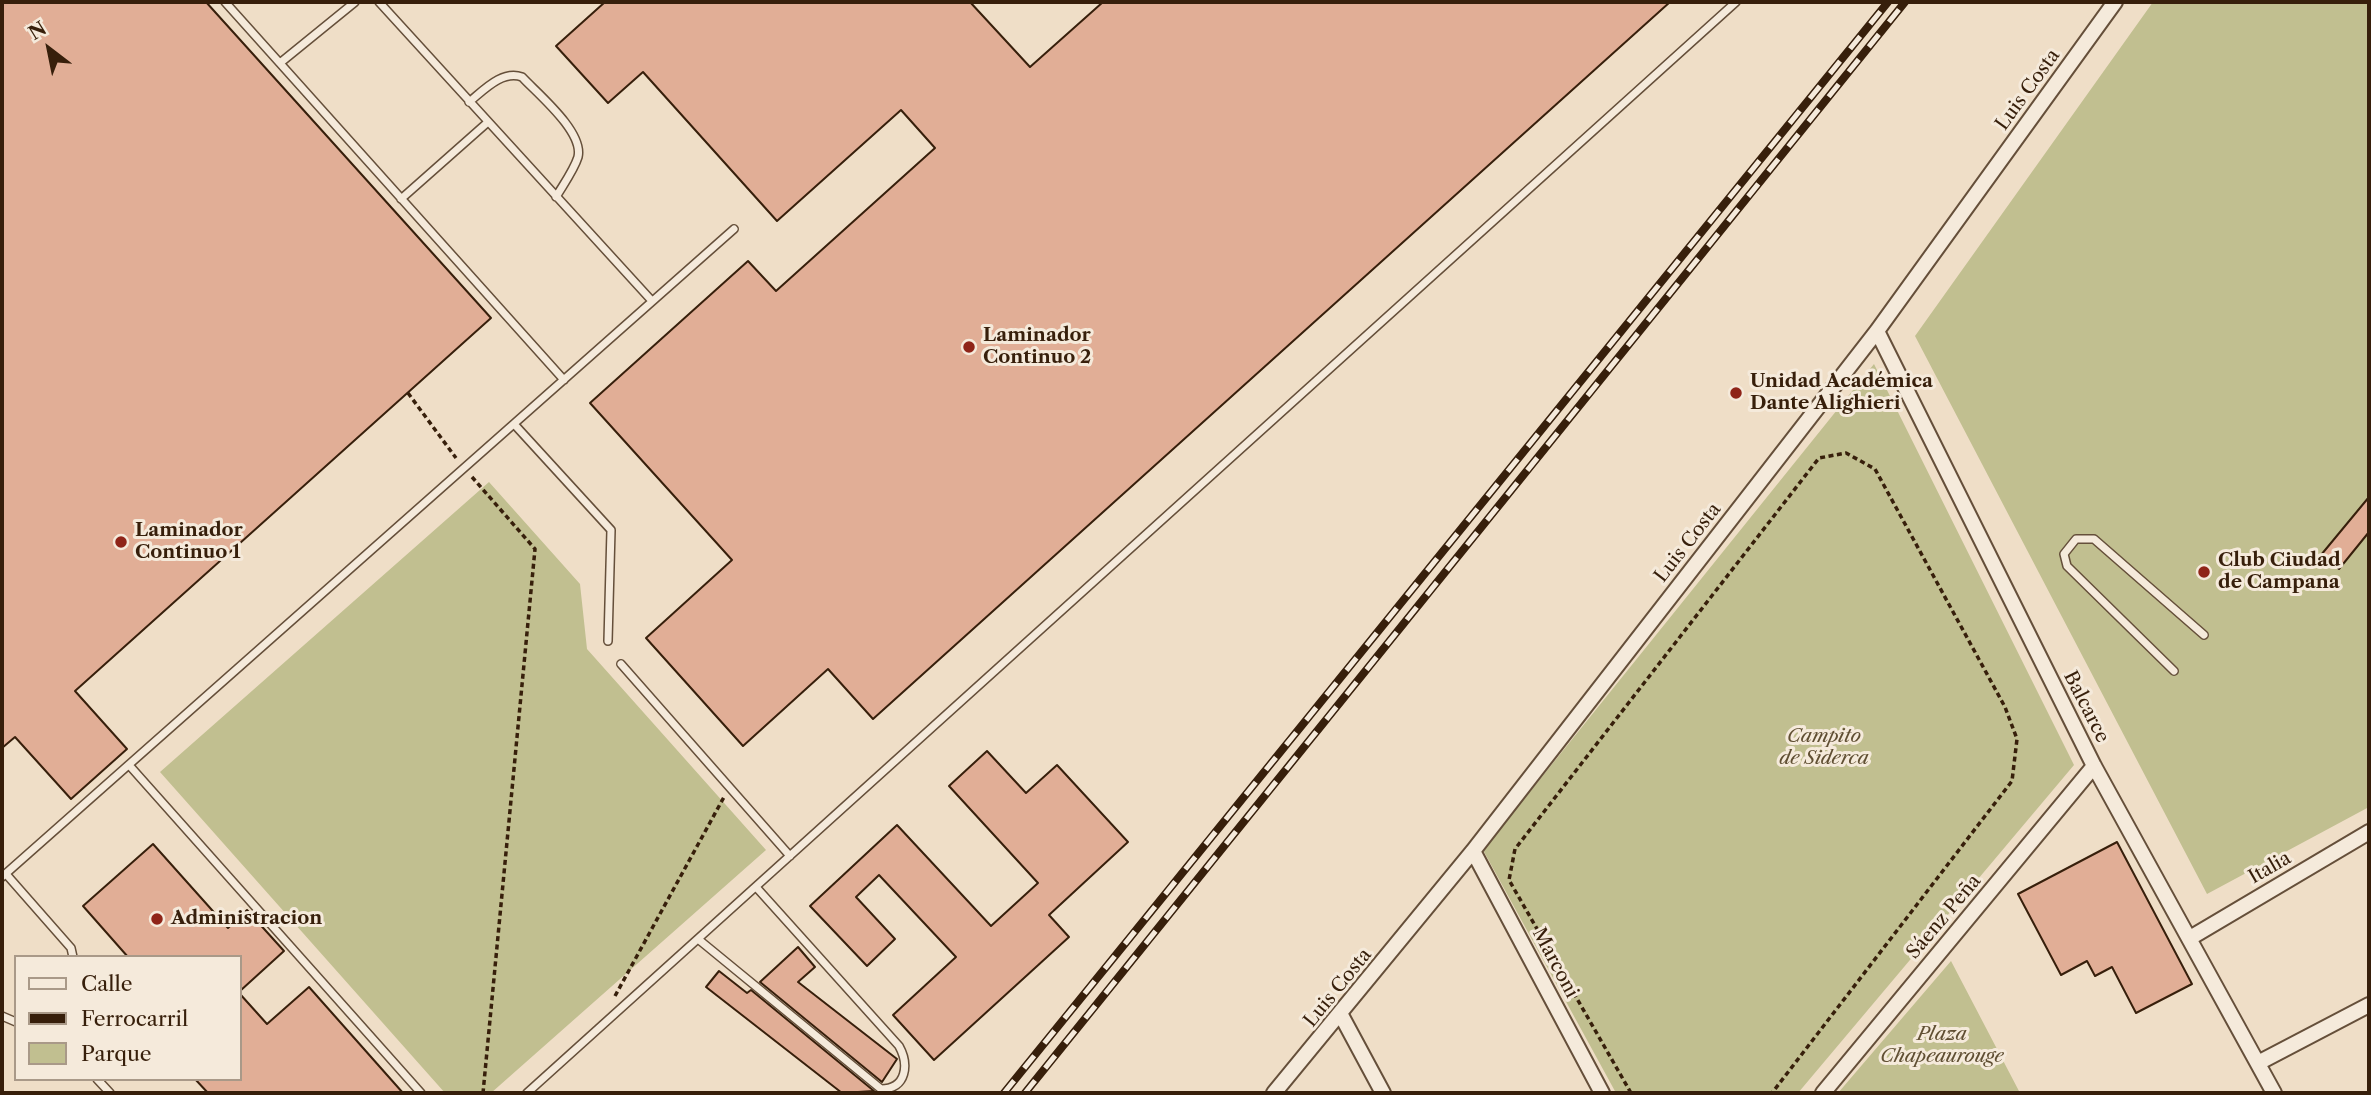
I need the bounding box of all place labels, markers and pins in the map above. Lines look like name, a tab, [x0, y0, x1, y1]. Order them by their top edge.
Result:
place label: Laminador Continuo 2	[983, 325, 1091, 369]
marker: Laminador Continuo 2	[961, 339, 977, 355]
place label: Unidad Académica Dante Alighieri	[1750, 371, 1933, 415]
marker: Unidad Académica Dante Alighieri	[1728, 385, 1744, 401]
place label: Laminador Continuo 1	[135, 520, 243, 564]
marker: Laminador Continuo 1	[113, 534, 129, 550]
place label: Club Ciudad de Campana	[2218, 550, 2341, 594]
marker: Club Ciudad de Campana	[2196, 564, 2212, 580]
place label: Administracion	[171, 908, 322, 930]
marker: Administracion	[149, 911, 165, 927]

